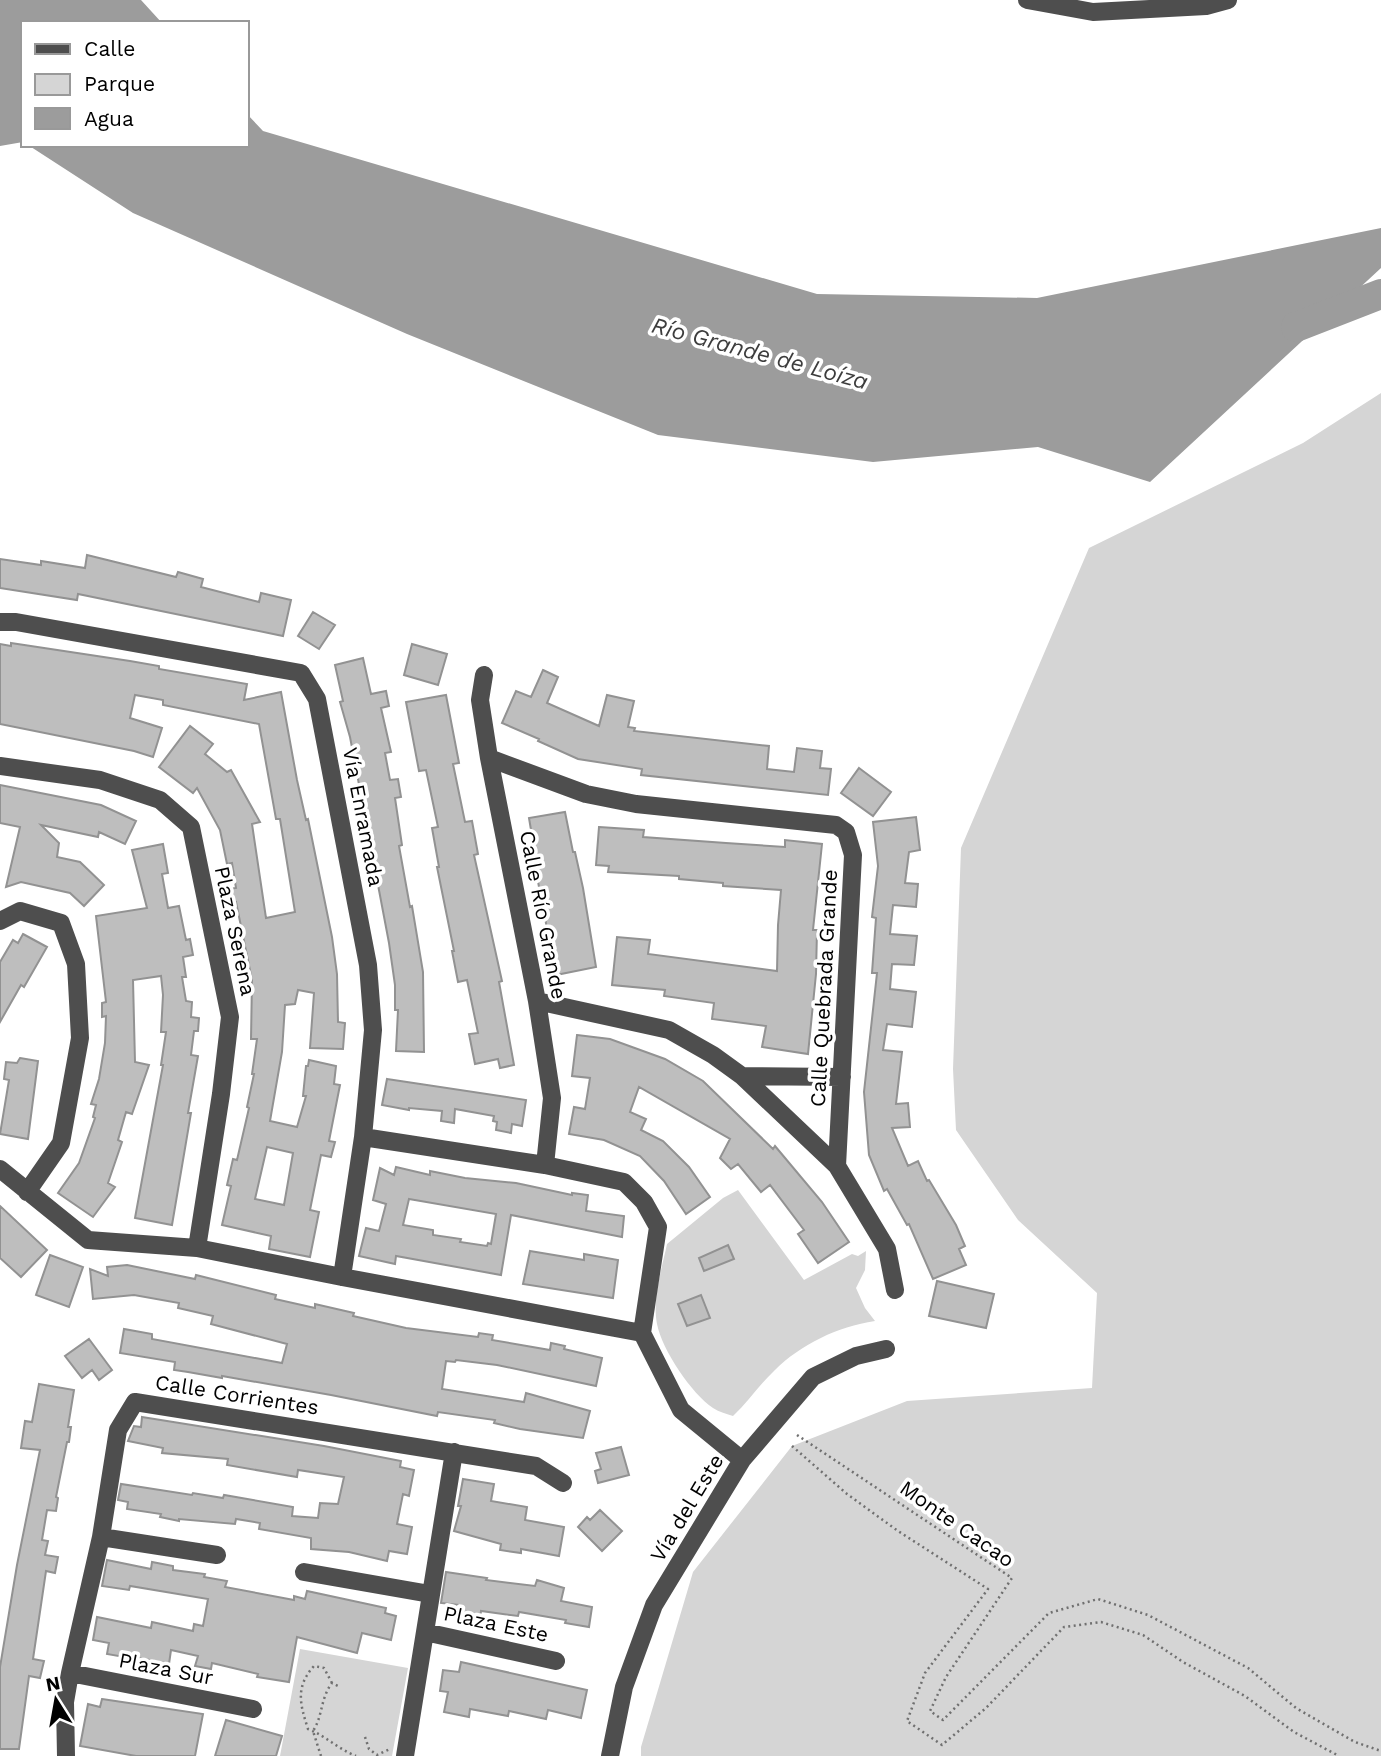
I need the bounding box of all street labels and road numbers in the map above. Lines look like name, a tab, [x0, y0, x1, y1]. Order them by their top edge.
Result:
street label: Vía Enramada	[338, 745, 389, 889]
street label: Calle Río Grande	[515, 828, 572, 1001]
street label: Plaza Serena	[210, 864, 261, 998]
street label: Calle Quebrada Grande	[805, 869, 842, 1107]
street label: Calle Corrientes	[154, 1369, 321, 1420]
street label: Vía del Este	[645, 1449, 729, 1566]
street label: Monte Cacao	[895, 1475, 1019, 1572]
street label: Plaza Este	[442, 1600, 551, 1647]
street label: Plaza Sur	[117, 1647, 216, 1690]

